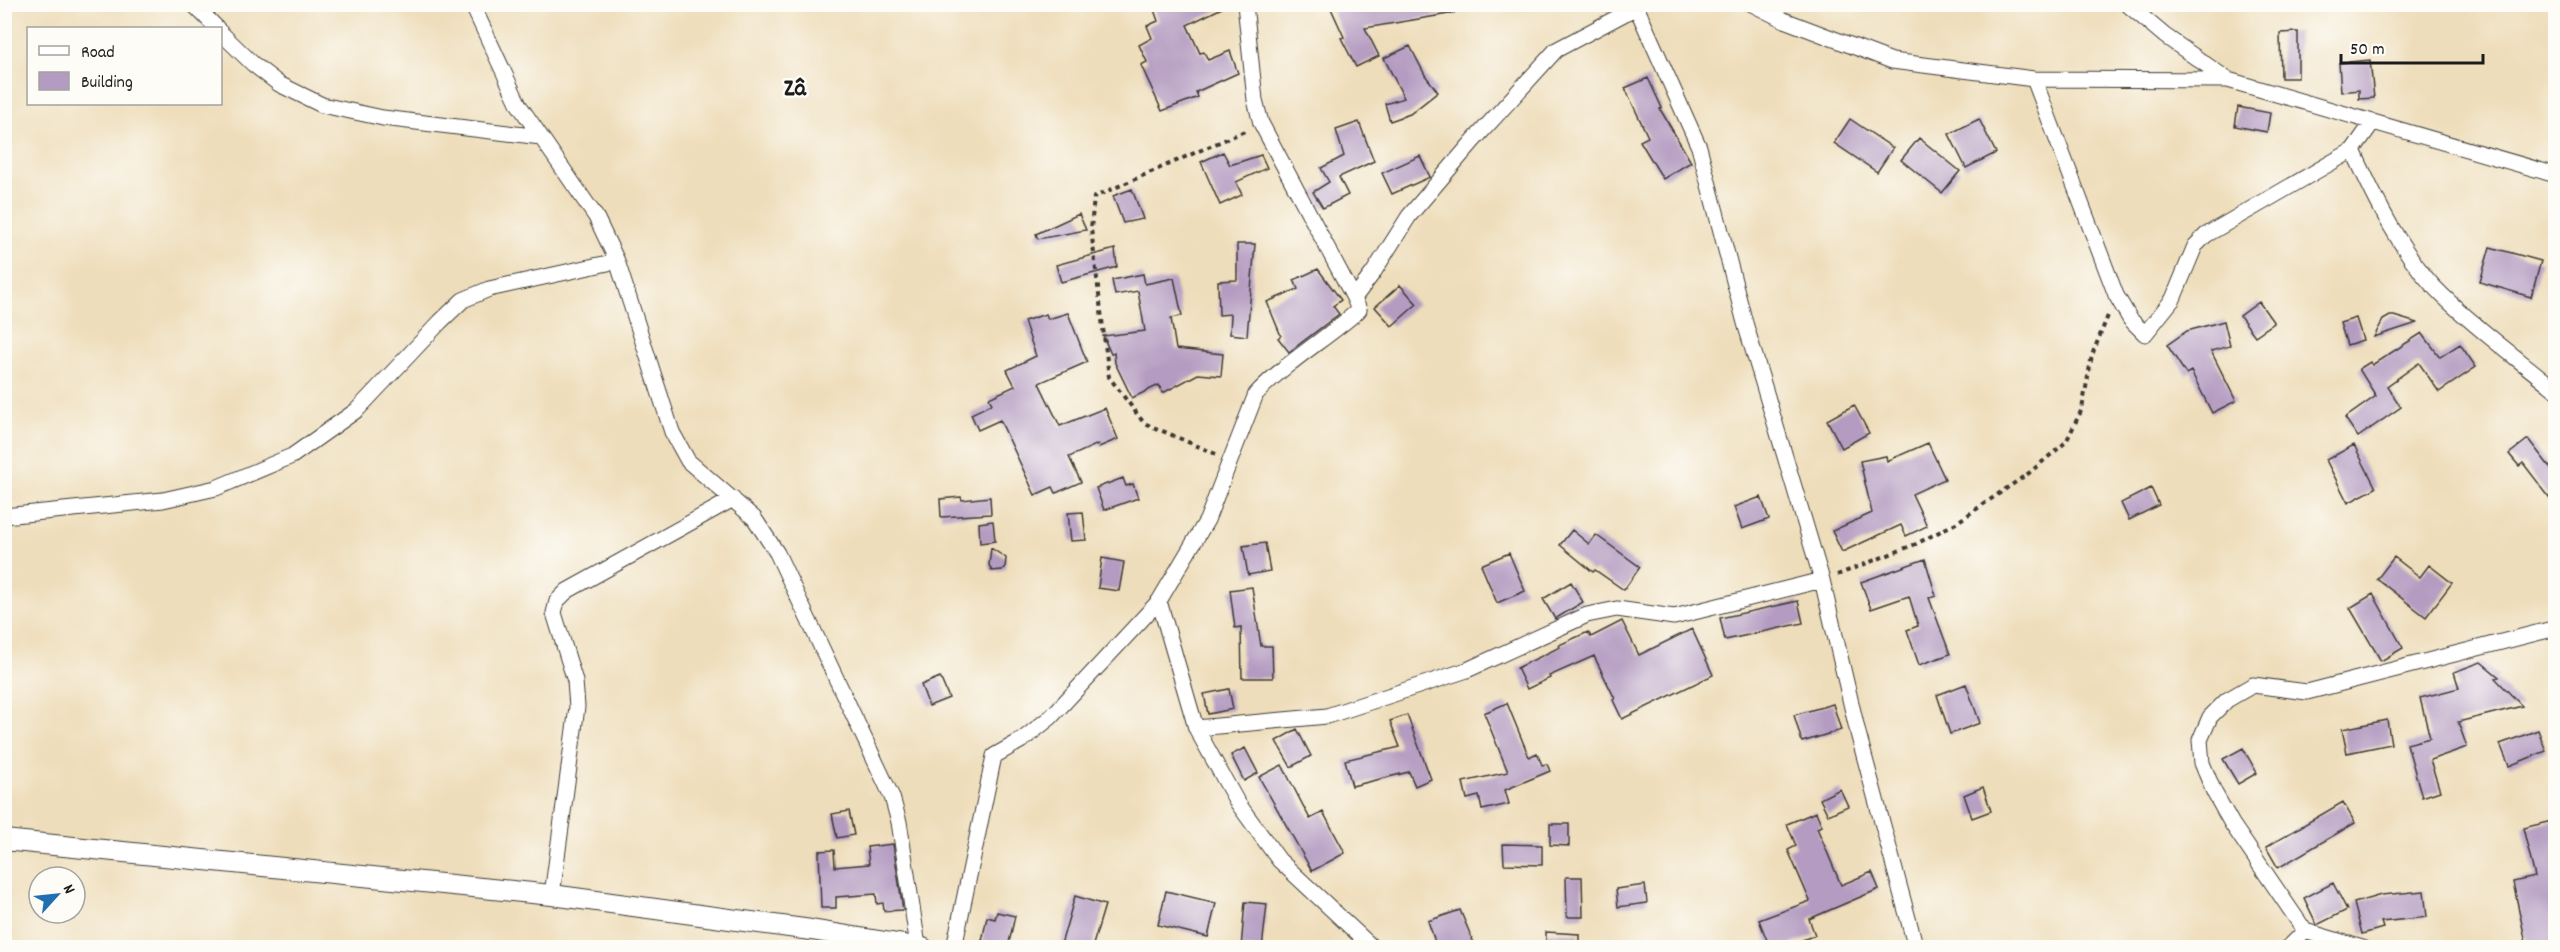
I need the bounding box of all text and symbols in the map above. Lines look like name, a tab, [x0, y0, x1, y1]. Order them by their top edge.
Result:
legend	[27, 27, 222, 105]
scale bar	[2341, 27, 2484, 65]
text: 50 m	[2350, 38, 2385, 63]
text: Road	[81, 41, 115, 66]
text: Building	[81, 71, 133, 96]
district label: Zâ	[784, 73, 807, 107]
north arrow	[27, 865, 87, 925]
text: N	[56, 881, 80, 898]

